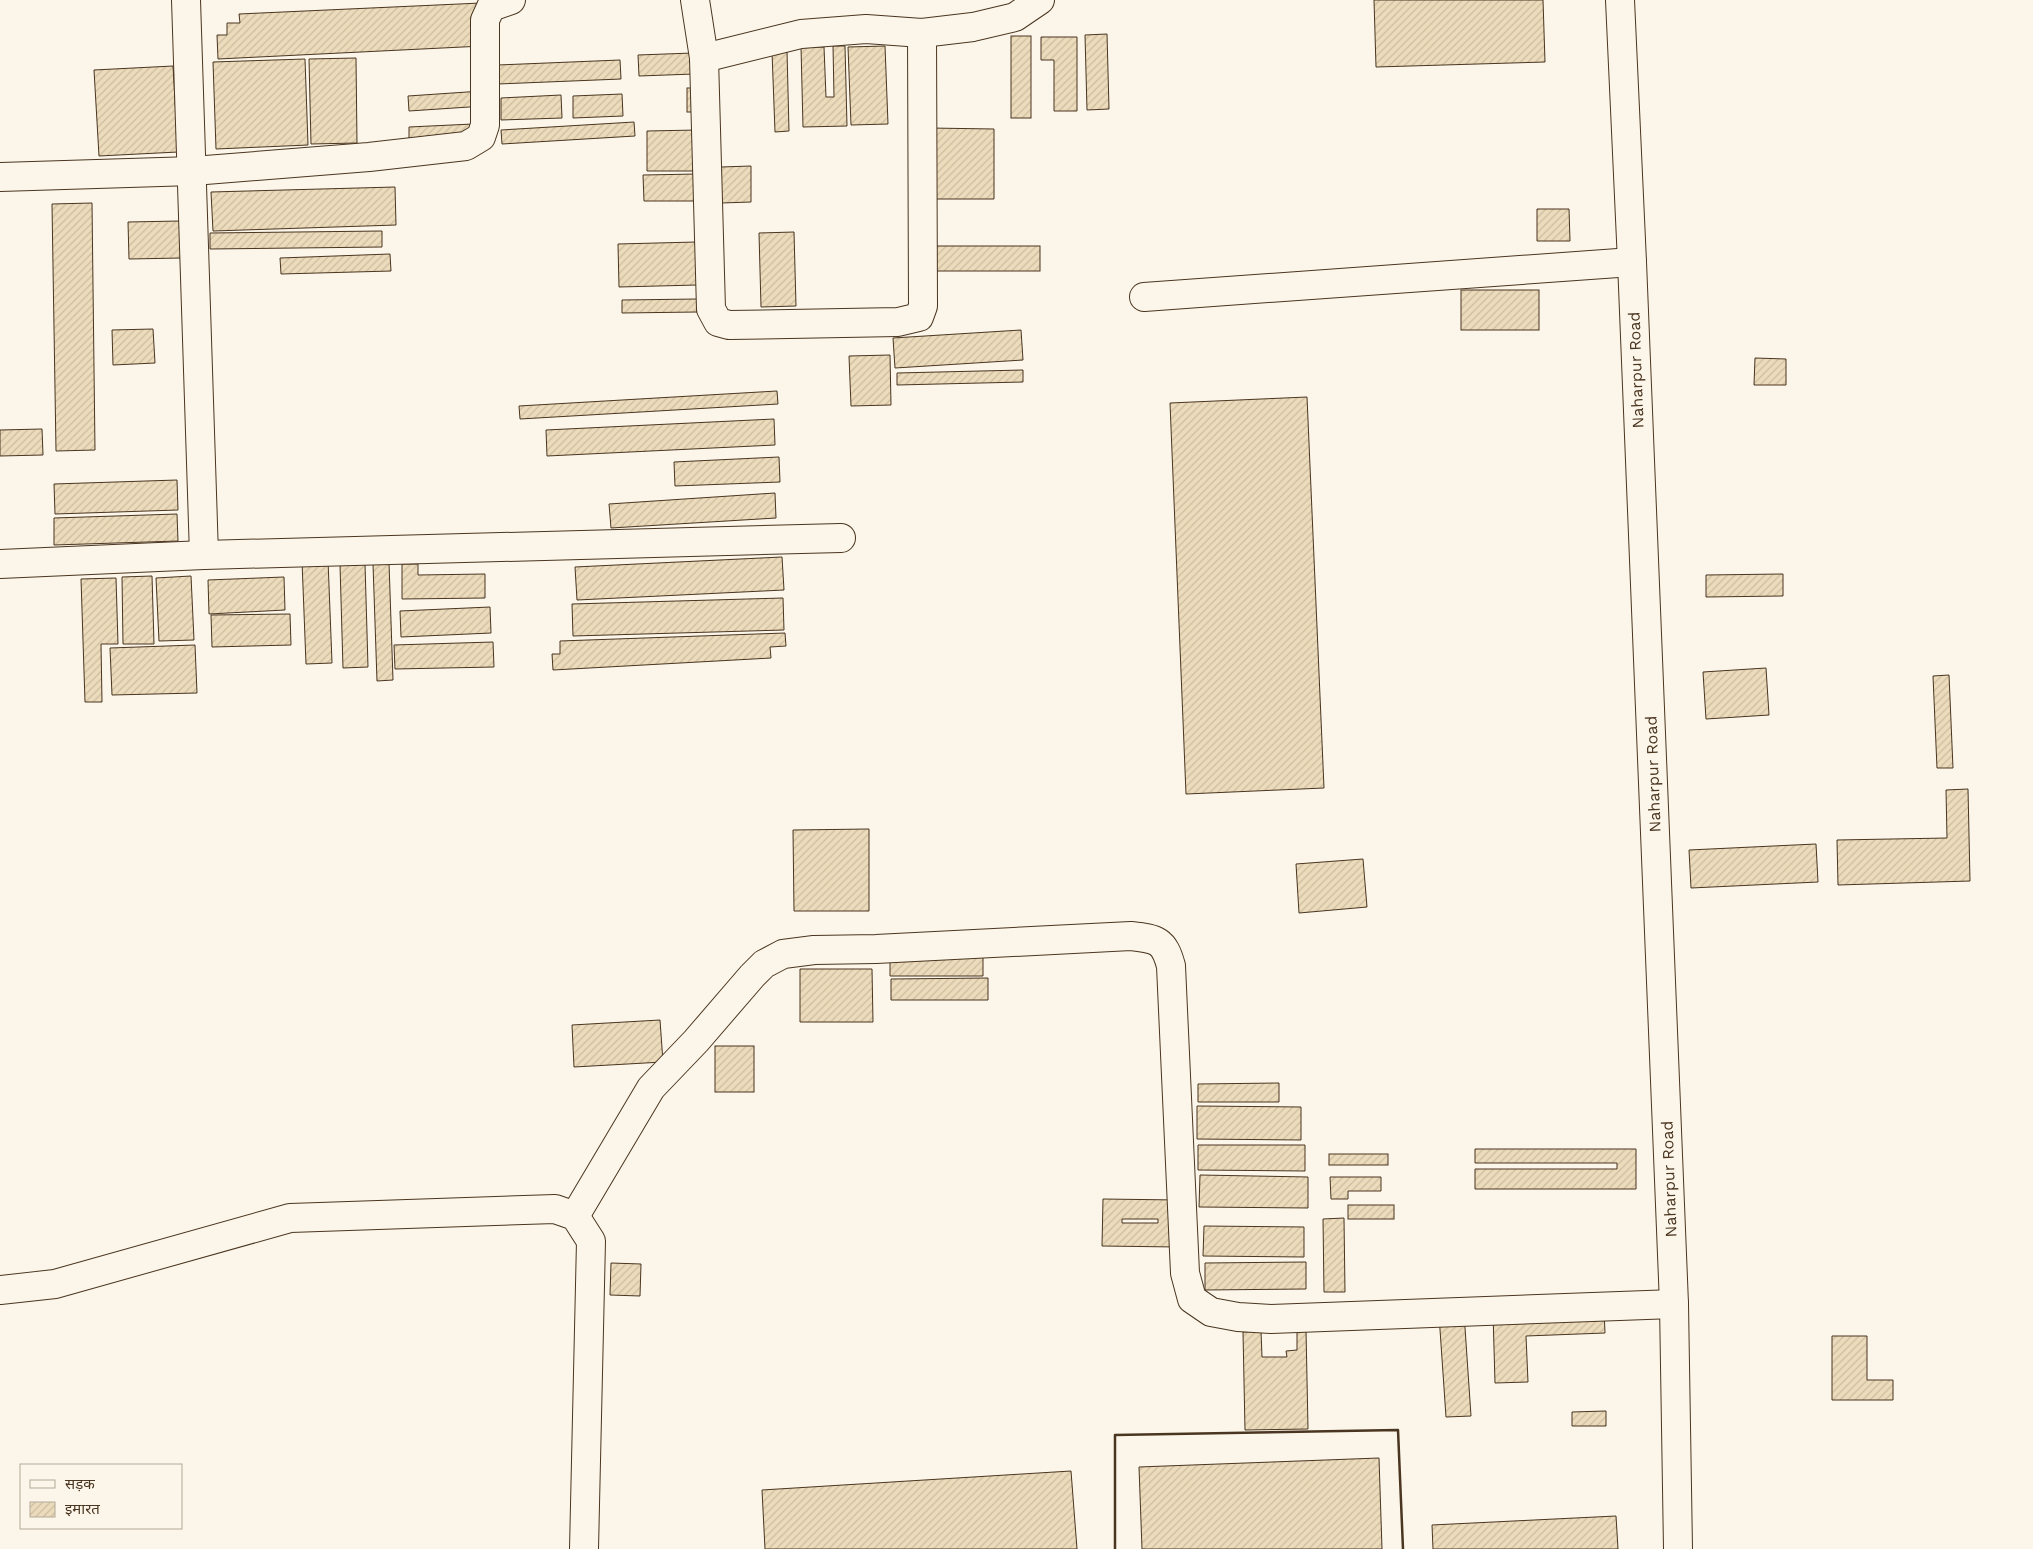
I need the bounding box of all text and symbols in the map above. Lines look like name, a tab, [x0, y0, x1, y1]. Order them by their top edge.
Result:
street label: Naharpur Road	[1624, 311, 1648, 429]
street label: Naharpur Road	[1641, 715, 1665, 833]
street label: Naharpur Road	[1657, 1120, 1681, 1238]
legend	[20, 1464, 182, 1529]
text: सड़क	[65, 1475, 95, 1493]
text: इमारत	[65, 1500, 100, 1518]

